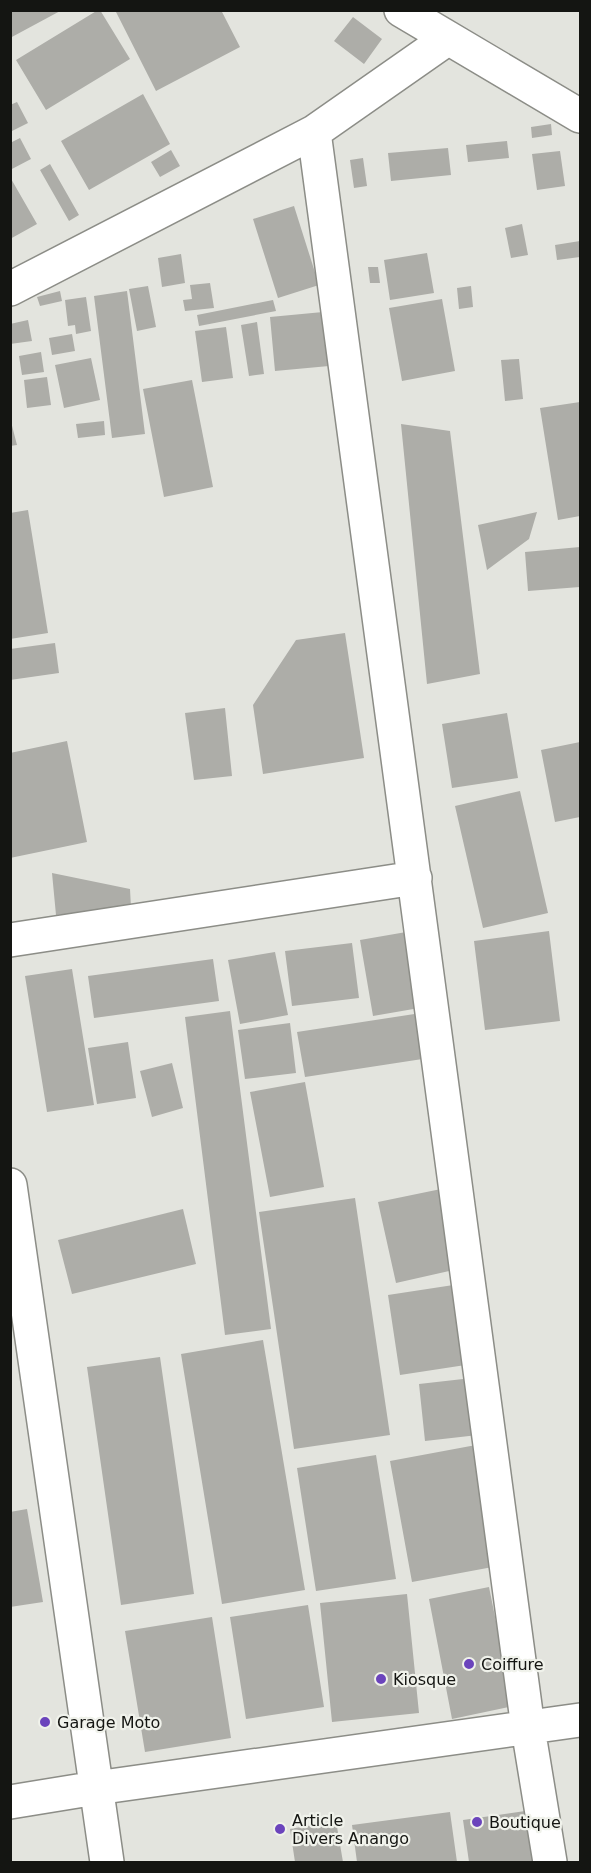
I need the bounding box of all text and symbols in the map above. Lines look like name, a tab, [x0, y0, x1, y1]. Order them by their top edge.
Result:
place label: Coiffure	[481, 1655, 544, 1674]
marker: Coiffure	[462, 1657, 476, 1671]
place label: Kiosque	[393, 1670, 456, 1689]
marker: Kiosque	[374, 1672, 388, 1686]
place label: Garage Moto	[57, 1713, 160, 1732]
marker: Garage Moto	[38, 1715, 52, 1729]
place label: Article Divers Anango	[292, 1811, 409, 1848]
place label: Boutique	[489, 1813, 561, 1832]
marker: Boutique	[470, 1815, 484, 1829]
marker: Article Divers Anango	[273, 1822, 287, 1836]

